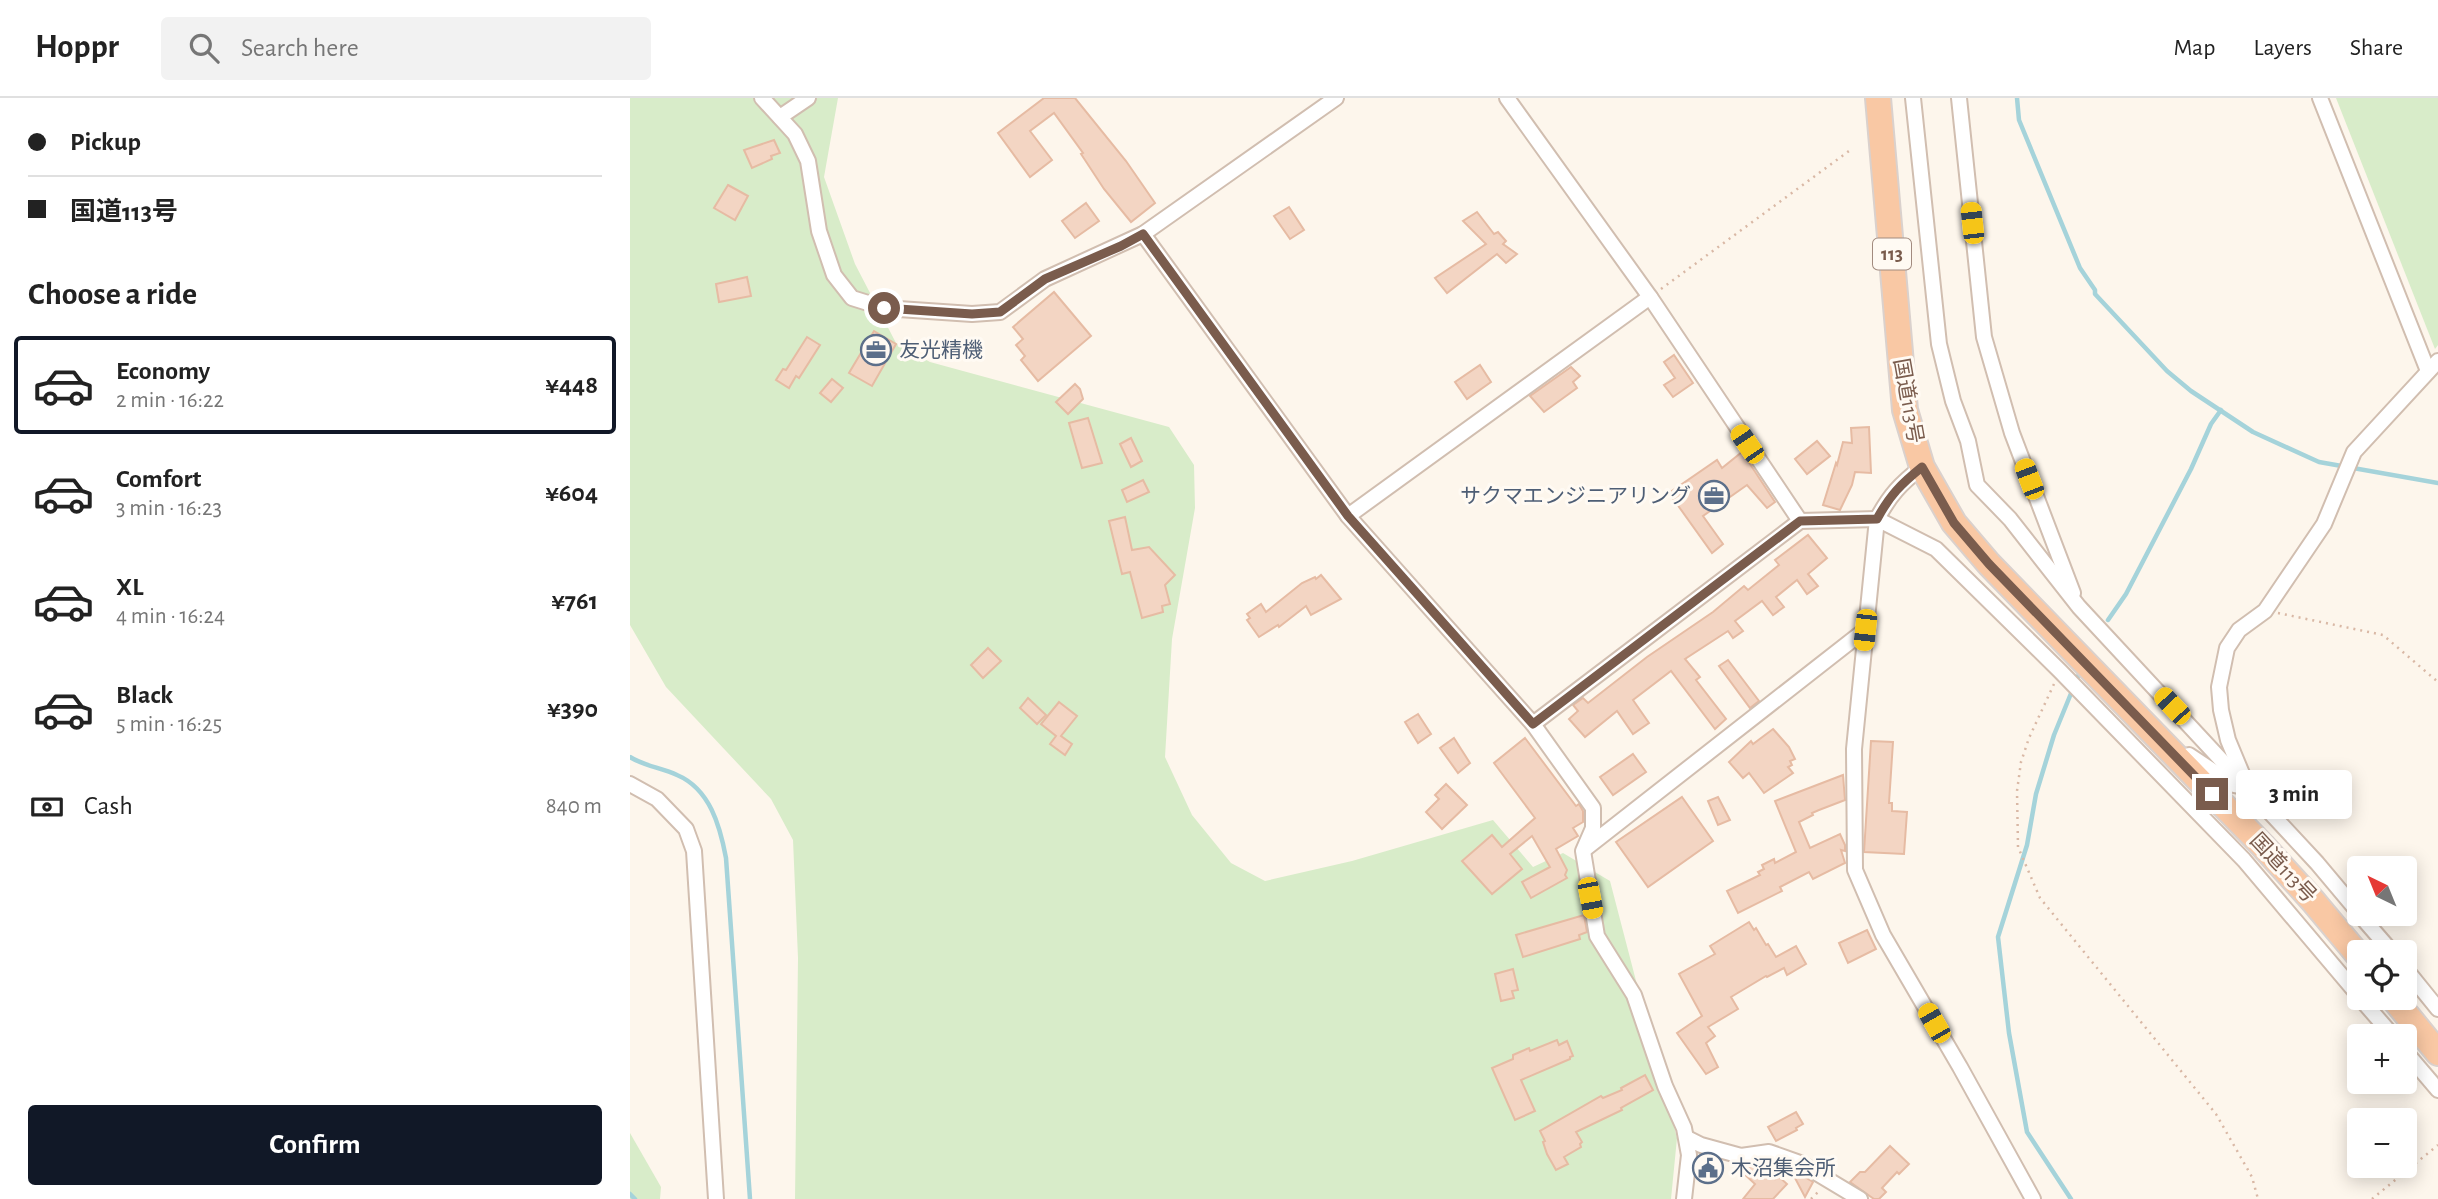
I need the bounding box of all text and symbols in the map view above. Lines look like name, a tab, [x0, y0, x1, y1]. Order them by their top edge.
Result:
search box	[161, 17, 651, 80]
icon: search	[185, 29, 223, 67]
text: Hoppr	[35, 31, 119, 64]
text: Search here	[241, 35, 359, 61]
text: Map	[2173, 36, 2215, 60]
text: Layers	[2253, 36, 2312, 60]
text: Share	[2350, 36, 2403, 60]
text: Pickup	[70, 129, 141, 155]
text: 国道113号	[70, 199, 178, 225]
car	[1960, 201, 1985, 245]
road number: 113	[1873, 238, 1911, 270]
text: Choose a ride	[28, 278, 197, 310]
route start	[868, 292, 900, 324]
office icon: 友光精機	[859, 333, 893, 367]
place label: 友光精機	[899, 339, 983, 361]
icon: car	[32, 354, 95, 417]
street label: 国道113号	[1890, 357, 1927, 445]
text: Economy	[116, 358, 210, 384]
text: ¥448	[545, 372, 598, 398]
text: 2 min · 16:22	[116, 389, 224, 412]
car	[1727, 421, 1768, 467]
car	[2012, 456, 2047, 502]
icon: car	[32, 462, 95, 525]
text: Comfort	[116, 466, 201, 492]
office icon: サクマエンジニアリング	[1697, 479, 1731, 513]
text: ¥604	[545, 480, 598, 506]
place label: サクマエンジニアリング	[1460, 485, 1691, 507]
text: 3 min · 16:23	[116, 497, 222, 520]
icon: car	[32, 570, 95, 633]
text: XL	[116, 574, 143, 600]
text: ¥761	[551, 588, 598, 614]
text: 4 min · 16:24	[116, 605, 225, 628]
car	[1853, 608, 1878, 652]
icon: car	[32, 678, 95, 741]
text: Black	[116, 682, 173, 708]
car	[2150, 683, 2195, 729]
text: ¥390	[547, 696, 598, 722]
text: 5 min · 16:25	[116, 713, 222, 736]
callout: 3 min	[2236, 770, 2352, 818]
route end	[2196, 778, 2228, 810]
text: 3 min	[2269, 783, 2319, 806]
icon: cash	[28, 788, 66, 826]
text: Cash	[84, 793, 133, 819]
text: 840 m	[546, 795, 602, 818]
street label: 国道113号	[2246, 829, 2321, 907]
north arrow	[2347, 856, 2417, 926]
map controls	[2347, 856, 2417, 1178]
car	[1576, 875, 1605, 921]
button: locate	[2347, 940, 2417, 1010]
car	[1915, 1000, 1954, 1046]
button: +	[2347, 1024, 2417, 1094]
button: Confirm	[28, 1105, 602, 1185]
button: −	[2347, 1108, 2417, 1178]
public building icon: 木沼集会所	[1691, 1151, 1725, 1185]
place label: 木沼集会所	[1731, 1157, 1836, 1179]

